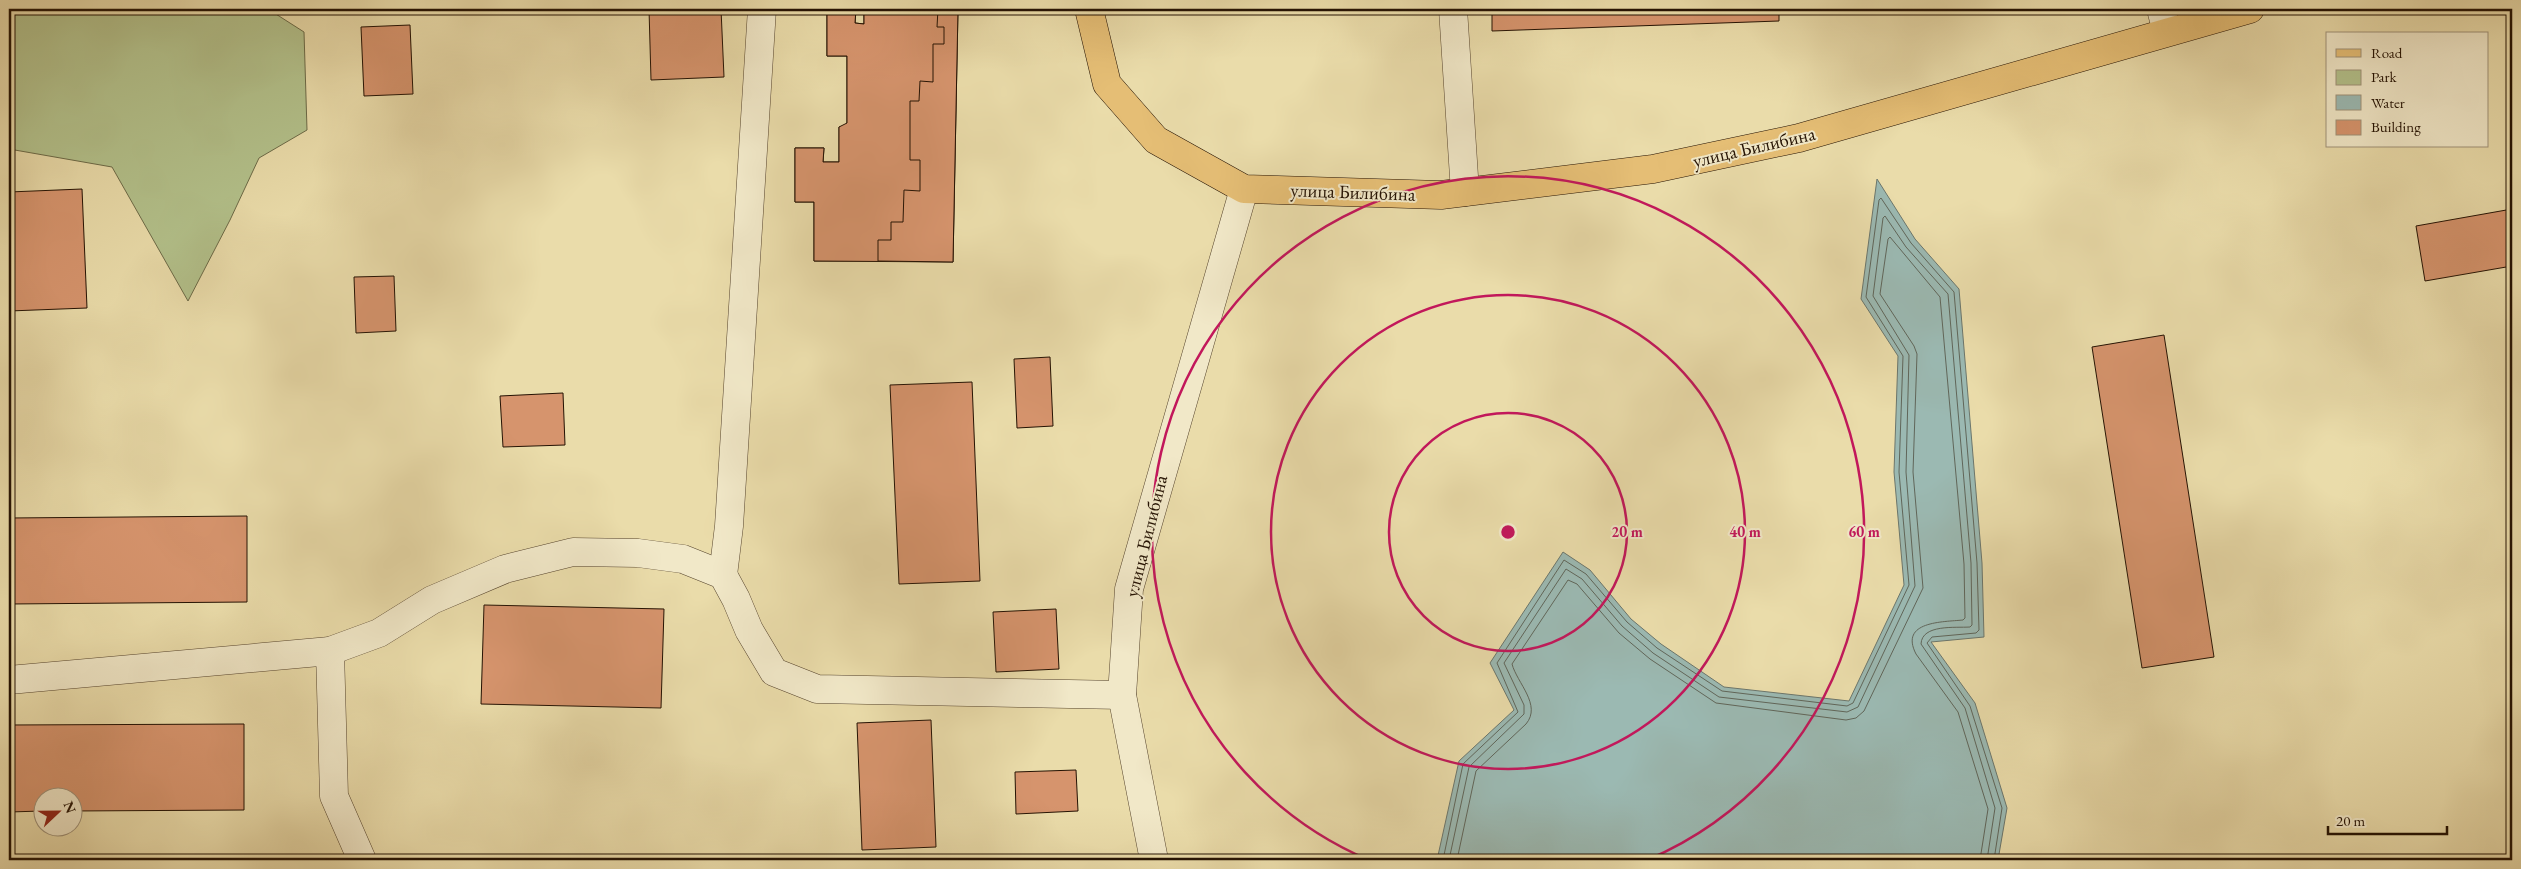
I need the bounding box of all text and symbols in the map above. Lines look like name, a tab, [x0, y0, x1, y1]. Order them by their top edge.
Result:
legend	[2326, 32, 2488, 148]
text: Road	[2371, 43, 2403, 62]
text: Park	[2371, 67, 2398, 86]
text: Water	[2371, 93, 2405, 112]
text: Building	[2371, 117, 2421, 136]
street label: улица Билибина	[1690, 121, 1818, 173]
street label: улица Билибина	[1290, 177, 1416, 207]
street label: улица Билибина	[1119, 472, 1173, 600]
text: 20 m	[1611, 522, 1643, 541]
text: 40 m	[1729, 522, 1761, 541]
text: 60 m	[1848, 522, 1880, 541]
centre of rings	[1499, 523, 1517, 541]
north arrow	[32, 786, 82, 836]
text: N	[60, 799, 81, 816]
scale bar	[2328, 804, 2447, 836]
text: 20 m	[2336, 811, 2365, 830]

